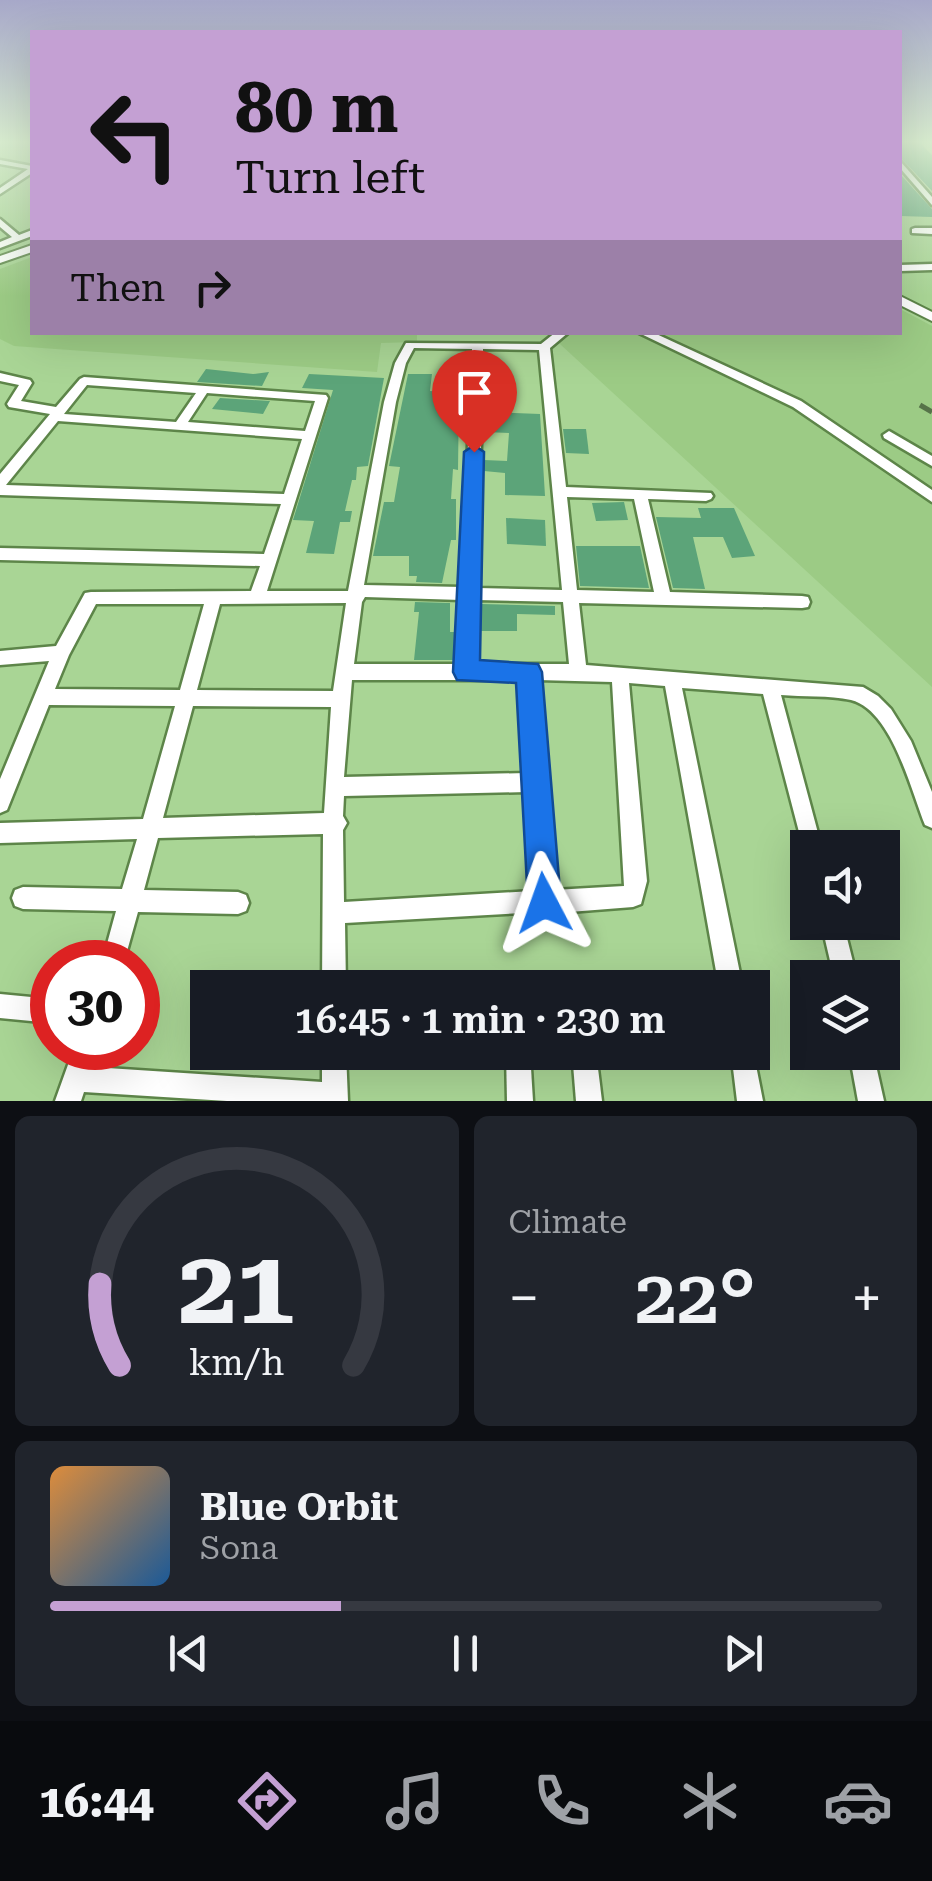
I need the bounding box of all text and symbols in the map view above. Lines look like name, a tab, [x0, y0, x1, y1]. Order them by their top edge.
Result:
text: 80 m	[235, 67, 399, 149]
icon: left	[70, 70, 200, 200]
text: Turn left	[235, 151, 425, 204]
icon: right	[185, 260, 240, 315]
text: Then	[70, 266, 165, 310]
pin	[432, 350, 517, 453]
icon: arrive	[447, 365, 502, 420]
map controls	[790, 830, 900, 1070]
button: sound	[790, 830, 900, 940]
position arrow	[492, 851, 596, 955]
speed limit sign: 30	[30, 940, 160, 1070]
button: layers	[790, 960, 900, 1070]
text: 16:45 · 1 min · 230 m	[295, 998, 666, 1042]
text: Climate	[509, 1203, 627, 1241]
text: 21	[179, 1227, 295, 1348]
text: 22°	[635, 1253, 756, 1341]
text: −	[509, 1266, 539, 1330]
text: +	[851, 1266, 882, 1330]
text: km/h	[189, 1342, 285, 1384]
text: Blue Orbit	[200, 1485, 398, 1529]
text: Sona	[200, 1529, 278, 1567]
icon: previous	[161, 1626, 216, 1681]
icon: pause	[438, 1626, 493, 1681]
icon: next	[716, 1626, 771, 1681]
icon: directions	[232, 1766, 302, 1836]
icon: music	[380, 1766, 450, 1836]
icon: phone	[527, 1766, 597, 1836]
icon: climate	[675, 1766, 745, 1836]
icon: car	[823, 1766, 893, 1836]
text: 16:44	[39, 1775, 154, 1828]

